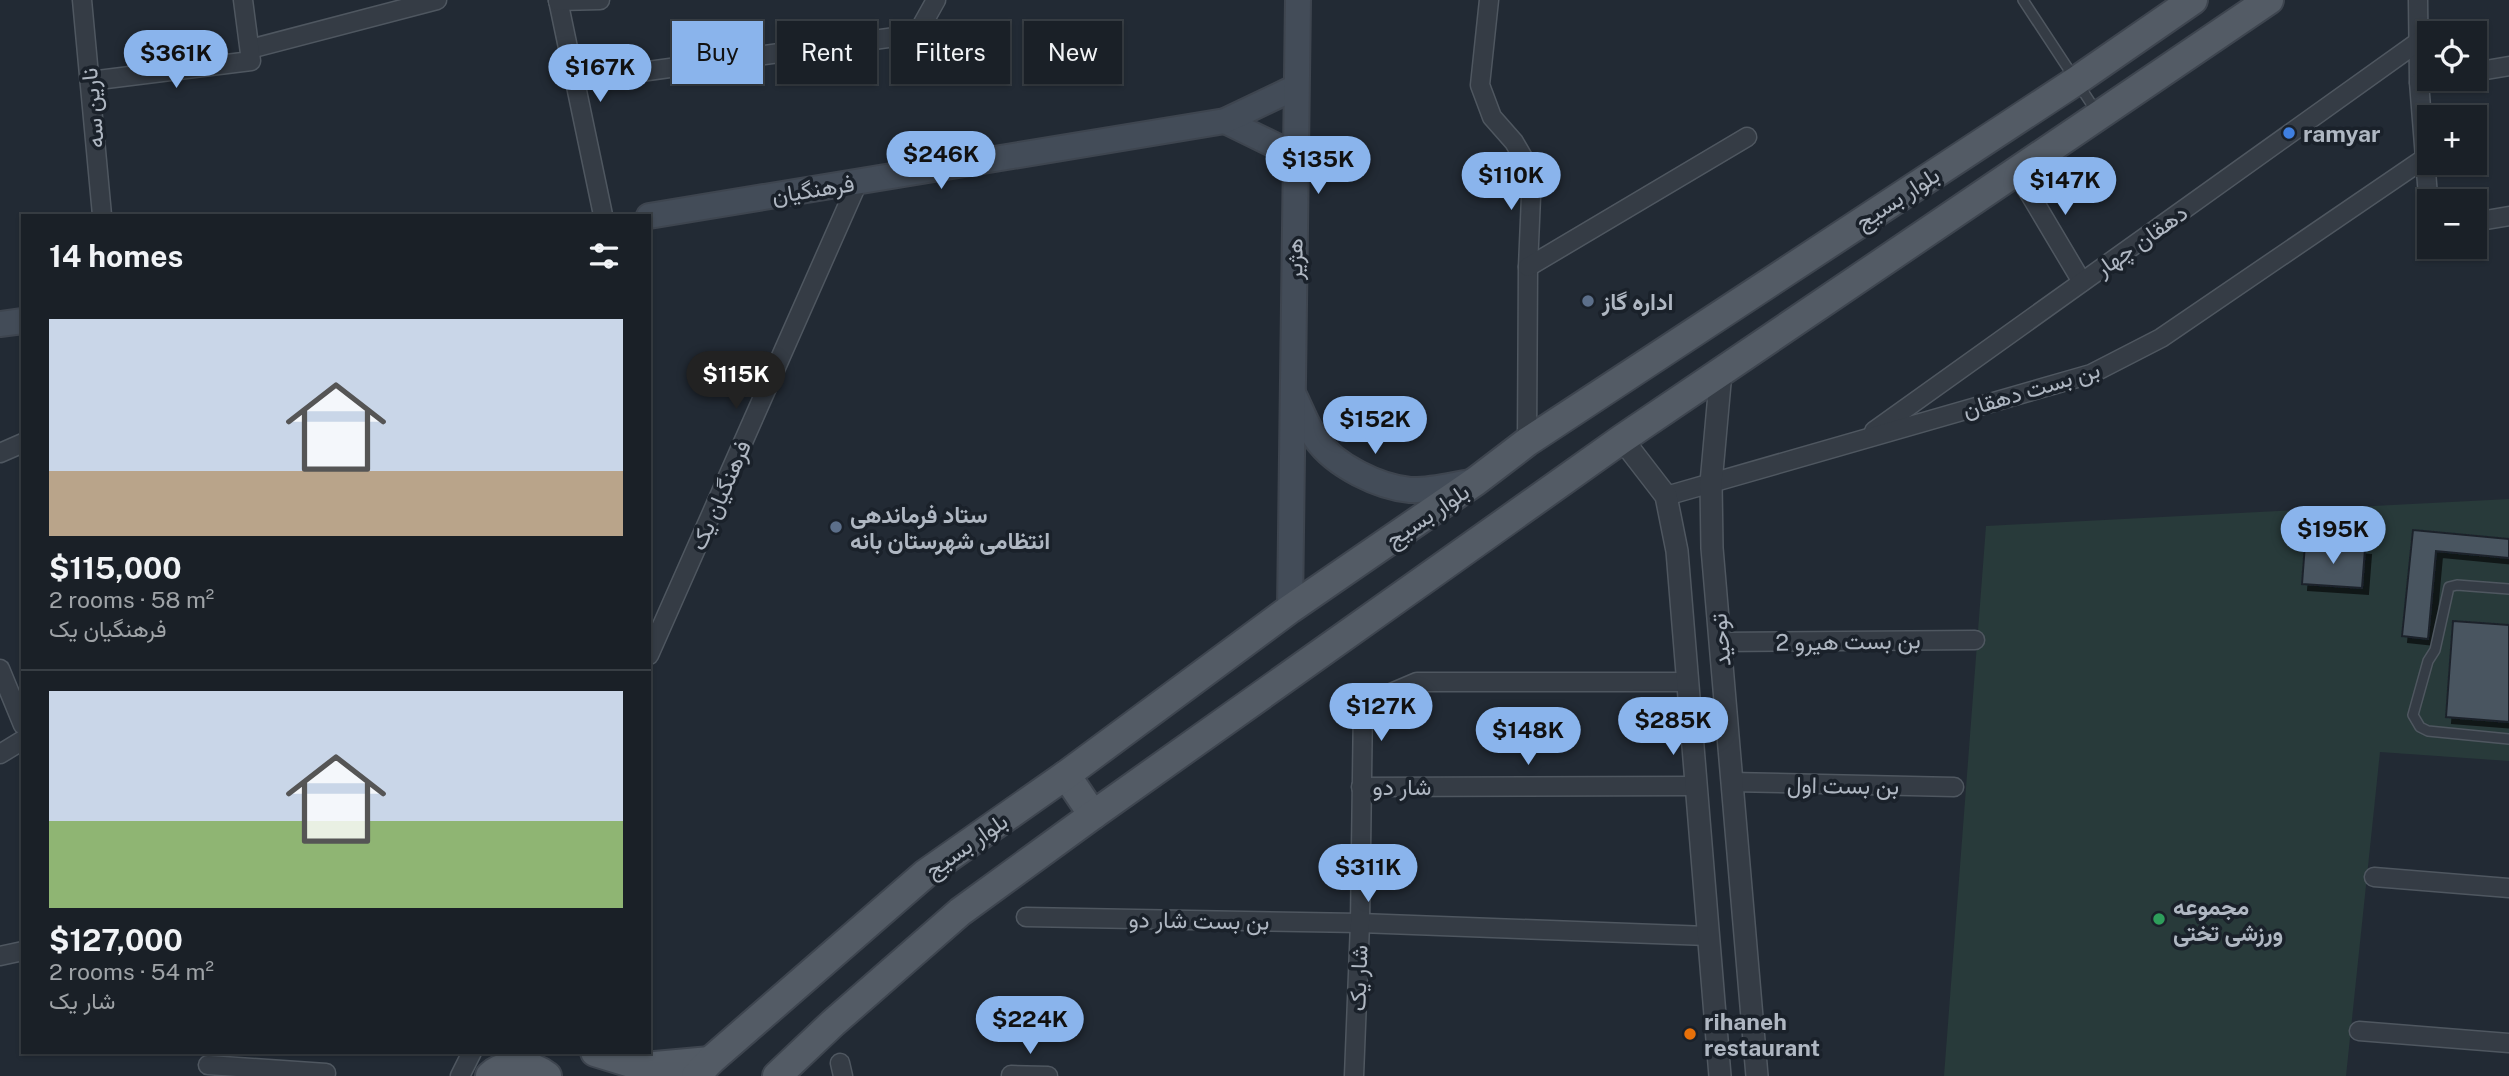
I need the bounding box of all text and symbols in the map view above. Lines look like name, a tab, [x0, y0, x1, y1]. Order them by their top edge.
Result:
chip: Buy	[672, 21, 763, 84]
chip: Rent	[777, 21, 877, 84]
chip: Filters	[891, 21, 1010, 84]
chip: New	[1024, 21, 1122, 84]
map controls	[2417, 21, 2487, 259]
button: locate	[2417, 21, 2487, 91]
pin: $361K	[127, 31, 225, 90]
text: $361K	[140, 39, 212, 66]
pin: $167K	[551, 44, 649, 104]
text: $167K	[564, 53, 636, 80]
street label: نارین سه	[75, 66, 111, 149]
button: +	[2417, 105, 2487, 175]
place label: ramyar	[2303, 120, 2380, 147]
marker: ramyar	[2281, 125, 2297, 141]
pin: $246K	[892, 132, 990, 191]
pin: $135K	[1269, 136, 1367, 196]
text: $246K	[902, 140, 980, 167]
text: $135K	[1282, 145, 1354, 172]
pin: $110K	[1462, 152, 1560, 212]
pin: $147K	[2016, 158, 2114, 217]
text: $110K	[1478, 161, 1544, 188]
street label: بلوار بسیج	[1850, 161, 1946, 238]
text: $147K	[2029, 166, 2101, 193]
street label: فرهنگیان	[770, 169, 856, 211]
button: −	[2417, 189, 2487, 259]
street label: دهقان چهار	[2089, 198, 2194, 285]
icon: filters	[585, 237, 623, 275]
text: 14 homes	[49, 238, 183, 274]
street label: هژیر	[1280, 238, 1310, 281]
place label: اداره گاز	[1601, 288, 1673, 317]
marker: اداره گاز	[1580, 293, 1596, 309]
pin: $115K	[687, 352, 785, 411]
street label: بن بست دهقان	[1959, 355, 2103, 424]
text: $115K	[702, 360, 770, 387]
icon: home	[273, 364, 399, 490]
pin: $152K	[1326, 396, 1424, 456]
text: $152K	[1339, 405, 1411, 432]
street label: فرهنگیان یک	[684, 436, 758, 555]
street label: بلوار بسیج	[1380, 477, 1476, 555]
place label: ستاد فرماندهی انتظامی شهرستان بانه	[850, 501, 1050, 556]
pin: $195K	[2284, 506, 2382, 566]
text: $195K	[2297, 515, 2369, 542]
marker: ستاد فرماندهی انتظامی شهرستان بانه	[828, 519, 844, 535]
text: $115,000	[49, 550, 181, 586]
text: 2 rooms · 58 m²	[49, 586, 214, 613]
street label: توحید	[1704, 612, 1738, 668]
text: فرهنگیان یک	[49, 615, 166, 642]
street label: بن بست هیرو 2	[1775, 626, 1921, 658]
pin: $127K	[1332, 684, 1430, 743]
text: $127K	[1346, 692, 1417, 719]
pin: $285K	[1624, 698, 1722, 757]
text: $285K	[1634, 706, 1712, 733]
pin: $148K	[1479, 708, 1577, 767]
text: $148K	[1492, 716, 1564, 743]
icon: home	[273, 736, 399, 862]
street label: بن بست اول	[1787, 771, 1899, 801]
street label: شار دو	[1373, 773, 1431, 802]
street label: بلوار بسیج	[919, 807, 1014, 886]
pin: $311K	[1319, 844, 1417, 904]
text: $311K	[1334, 853, 1402, 880]
place label: مجموعه ورزشی تختی	[2173, 893, 2283, 948]
street label: بن بست شار دو	[1128, 905, 1270, 937]
marker: مجموعه ورزشی تختی	[2151, 911, 2167, 927]
text: $127,000	[49, 922, 183, 958]
street label: شار یک	[1343, 944, 1375, 1012]
text: 2 rooms · 54 m²	[49, 958, 214, 985]
text: شار یک	[49, 987, 115, 1014]
pin: $224K	[981, 996, 1079, 1056]
text: $224K	[992, 1005, 1068, 1032]
place label: rihaneh restaurant	[1704, 1008, 1820, 1061]
marker: rihaneh restaurant	[1682, 1026, 1698, 1042]

